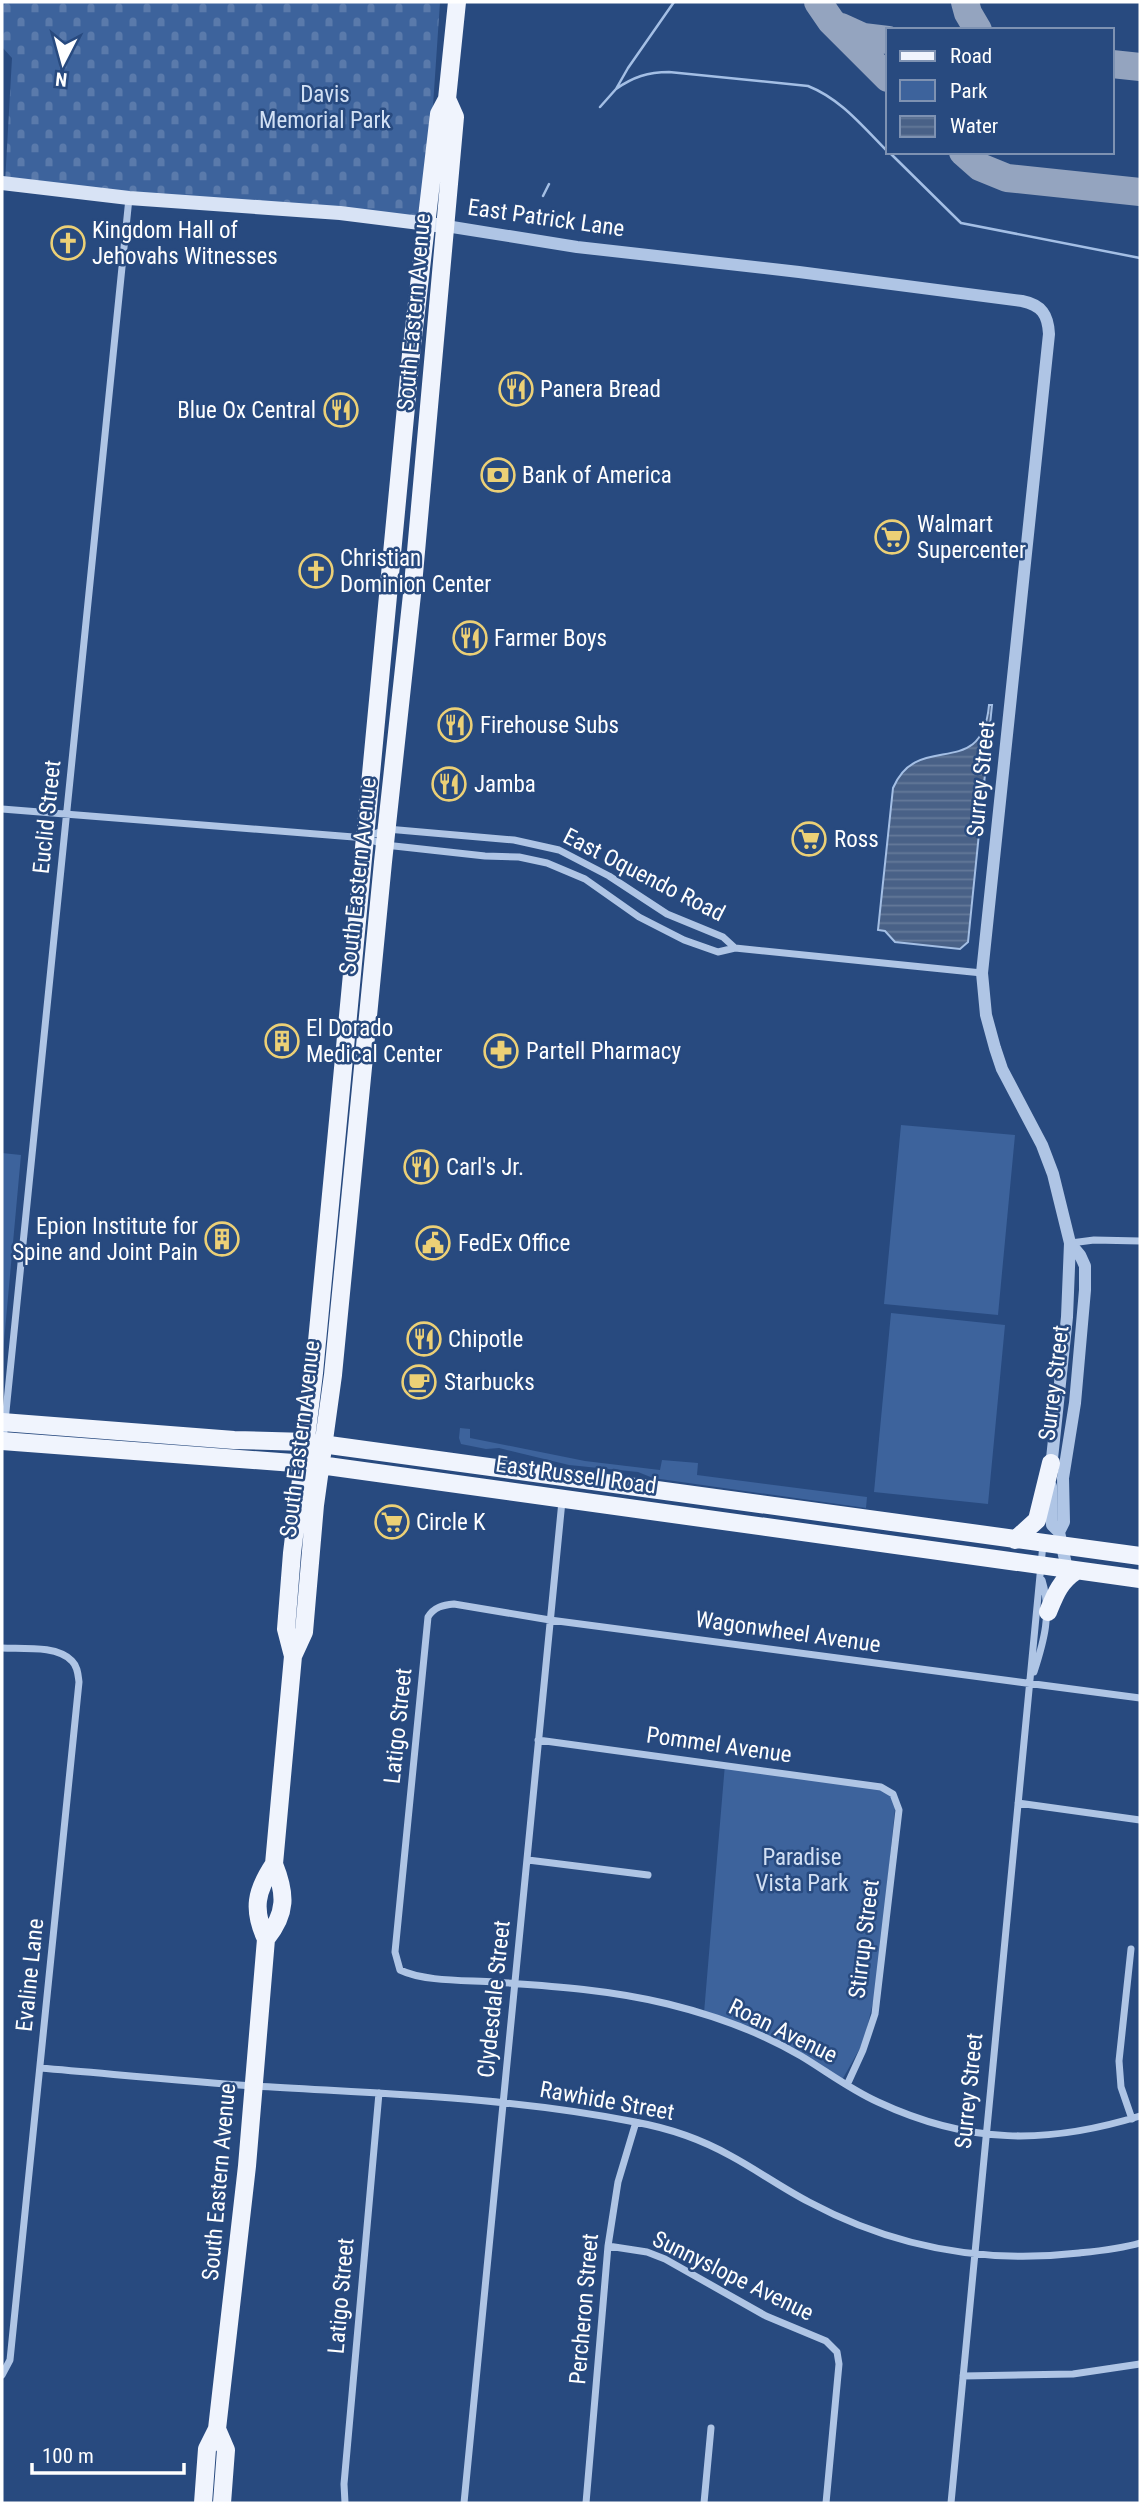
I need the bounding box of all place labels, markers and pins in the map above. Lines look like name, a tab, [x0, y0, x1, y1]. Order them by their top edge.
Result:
place label: Kingdom Hall of Jehovahs Witnesses	[92, 217, 278, 270]
church icon: Kingdom Hall of Jehovahs Witnesses	[49, 224, 87, 262]
restaurant icon: Panera Bread	[497, 370, 535, 408]
place label: Panera Bread	[540, 376, 661, 403]
restaurant icon: Blue Ox Central	[322, 391, 360, 429]
place label: Blue Ox Central	[177, 397, 316, 424]
bank icon: Bank of America	[479, 456, 517, 494]
place label: Bank of America	[522, 462, 672, 489]
place label: Walmart Supercenter	[917, 511, 1026, 564]
supermarket icon: Walmart Supercenter	[873, 518, 911, 556]
place label: Christian Dominion Center	[340, 545, 491, 598]
church icon: Christian Dominion Center	[297, 552, 335, 590]
restaurant icon: Farmer Boys	[451, 619, 489, 657]
place label: Farmer Boys	[494, 625, 607, 652]
restaurant icon: Firehouse Subs	[436, 706, 474, 744]
place label: Firehouse Subs	[480, 712, 619, 739]
restaurant icon: Jamba	[430, 765, 468, 803]
place label: Jamba	[474, 771, 536, 798]
supermarket icon: Ross	[790, 820, 828, 858]
place label: Ross	[834, 826, 879, 853]
place label: El Dorado Medical Center	[306, 1015, 443, 1068]
building icon: El Dorado Medical Center	[263, 1022, 301, 1060]
pharmacy icon: Partell Pharmacy	[482, 1032, 520, 1070]
place label: Partell Pharmacy	[526, 1038, 681, 1065]
restaurant icon: Carl's Jr.	[402, 1148, 440, 1186]
place label: Carl's Jr.	[446, 1154, 524, 1181]
place label: Epion Institute for Spine and Joint Pain	[12, 1213, 198, 1266]
building icon: Epion Institute for Spine and Joint Pain	[203, 1220, 241, 1258]
public building icon: FedEx Office	[414, 1224, 452, 1262]
place label: FedEx Office	[458, 1230, 570, 1257]
restaurant icon: Chipotle	[405, 1320, 443, 1358]
place label: Chipotle	[448, 1326, 523, 1353]
cafe icon: Starbucks	[400, 1363, 438, 1401]
place label: Starbucks	[444, 1369, 535, 1396]
supermarket icon: Circle K	[373, 1503, 411, 1541]
place label: Circle K	[416, 1509, 486, 1536]

